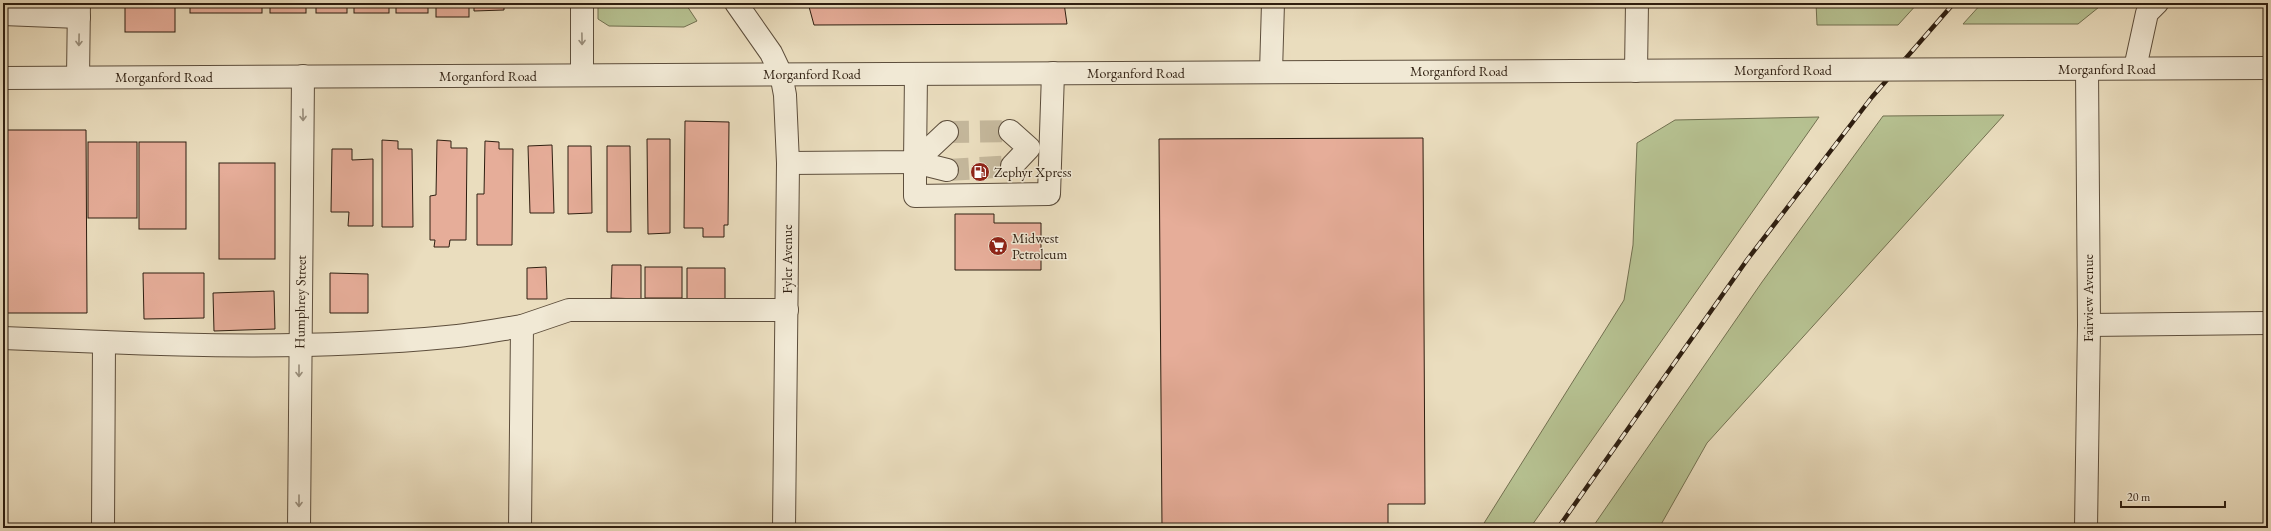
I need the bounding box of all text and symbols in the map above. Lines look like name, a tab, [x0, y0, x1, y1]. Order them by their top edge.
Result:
one-way arrow	[578, 32, 586, 45]
one-way arrow	[75, 33, 83, 46]
street label: Morganford Road	[2058, 60, 2157, 78]
street label: Morganford Road	[1734, 61, 1833, 79]
street label: Morganford Road	[1410, 62, 1509, 80]
street label: Morganford Road	[1087, 64, 1186, 82]
street label: Morganford Road	[763, 65, 862, 83]
street label: Morganford Road	[439, 67, 538, 85]
street label: Morganford Road	[115, 68, 214, 86]
one-way arrow	[299, 108, 307, 121]
fuel station icon: Zephyr Xpress	[969, 161, 991, 183]
place label: Zephyr Xpress	[994, 163, 1072, 181]
street label: Fyler Avenue	[778, 224, 796, 294]
place label: Midwest Petroleum	[1012, 229, 1067, 263]
supermarket icon: Midwest Petroleum	[987, 235, 1009, 257]
street label: Fairview Avenue	[2079, 253, 2097, 342]
street label: Humphrey Street	[290, 254, 310, 349]
one-way arrow	[295, 364, 303, 377]
scale bar	[2121, 483, 2225, 509]
text: 20 m	[2127, 489, 2151, 505]
one-way arrow	[295, 494, 303, 507]

